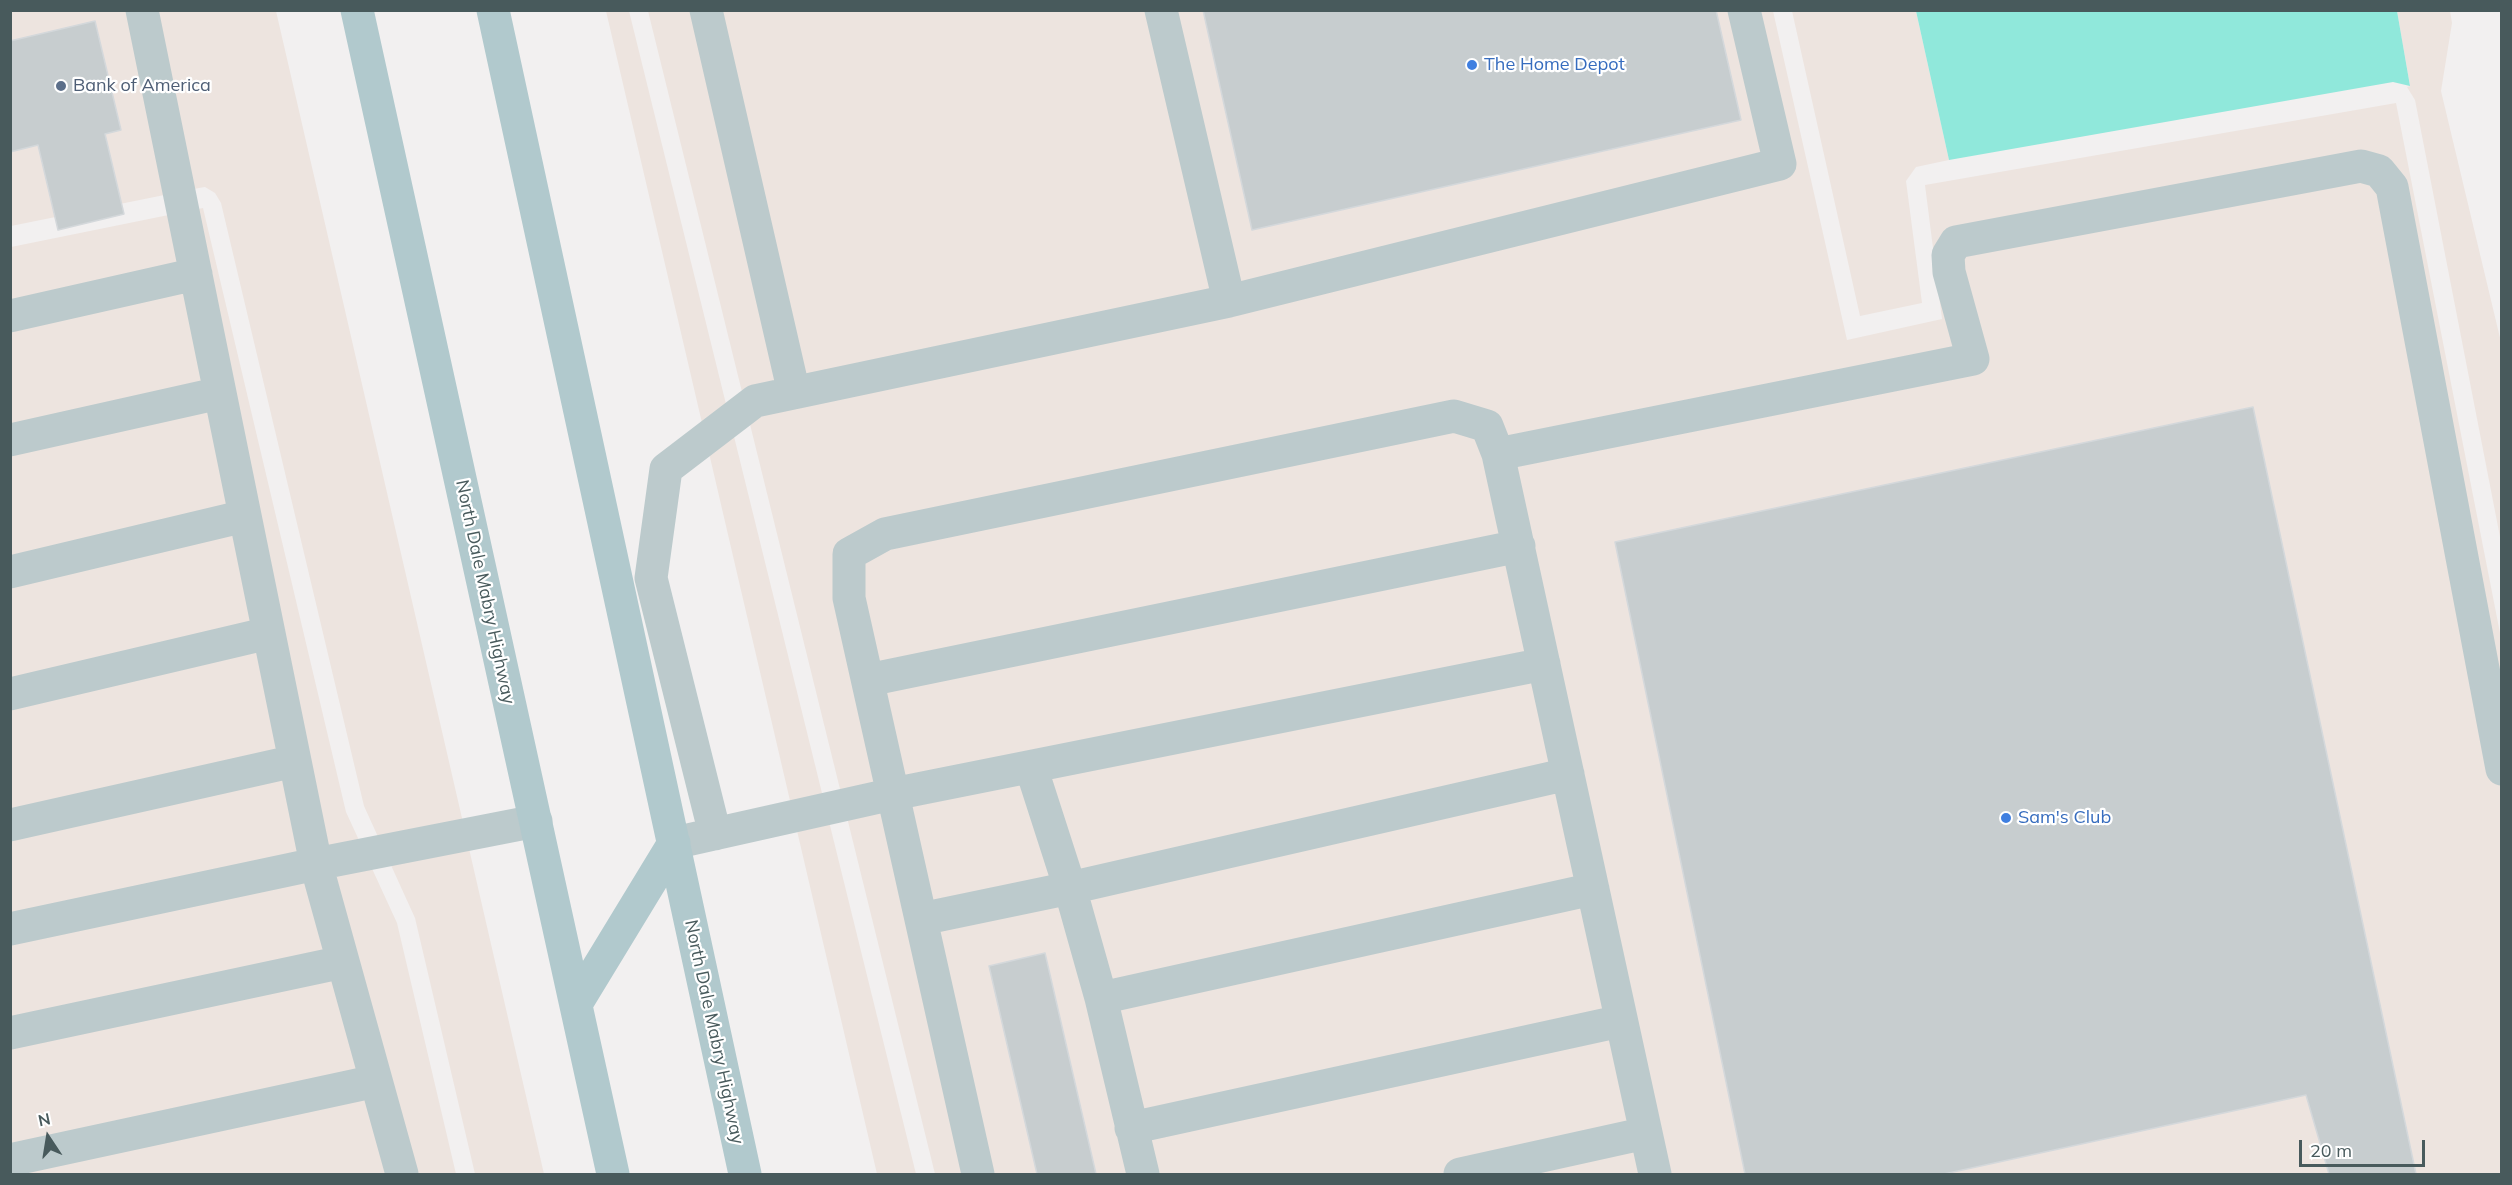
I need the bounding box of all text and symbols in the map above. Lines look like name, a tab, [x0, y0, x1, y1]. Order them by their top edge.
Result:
place label: The Home Depot	[1484, 54, 1625, 76]
marker: The Home Depot	[1465, 58, 1479, 72]
place label: Bank of America	[73, 75, 211, 97]
marker: Bank of America	[54, 79, 68, 93]
street label: North Dale Mabry Highway	[451, 478, 519, 706]
place label: Sam's Club	[2018, 807, 2111, 829]
marker: Sam's Club	[1999, 811, 2013, 825]
street label: North Dale Mabry Highway	[680, 918, 748, 1146]
north arrow	[18, 1107, 78, 1167]
text: N	[36, 1108, 52, 1130]
scale bar	[2302, 1128, 2428, 1166]
text: 20 m	[2310, 1139, 2352, 1162]

